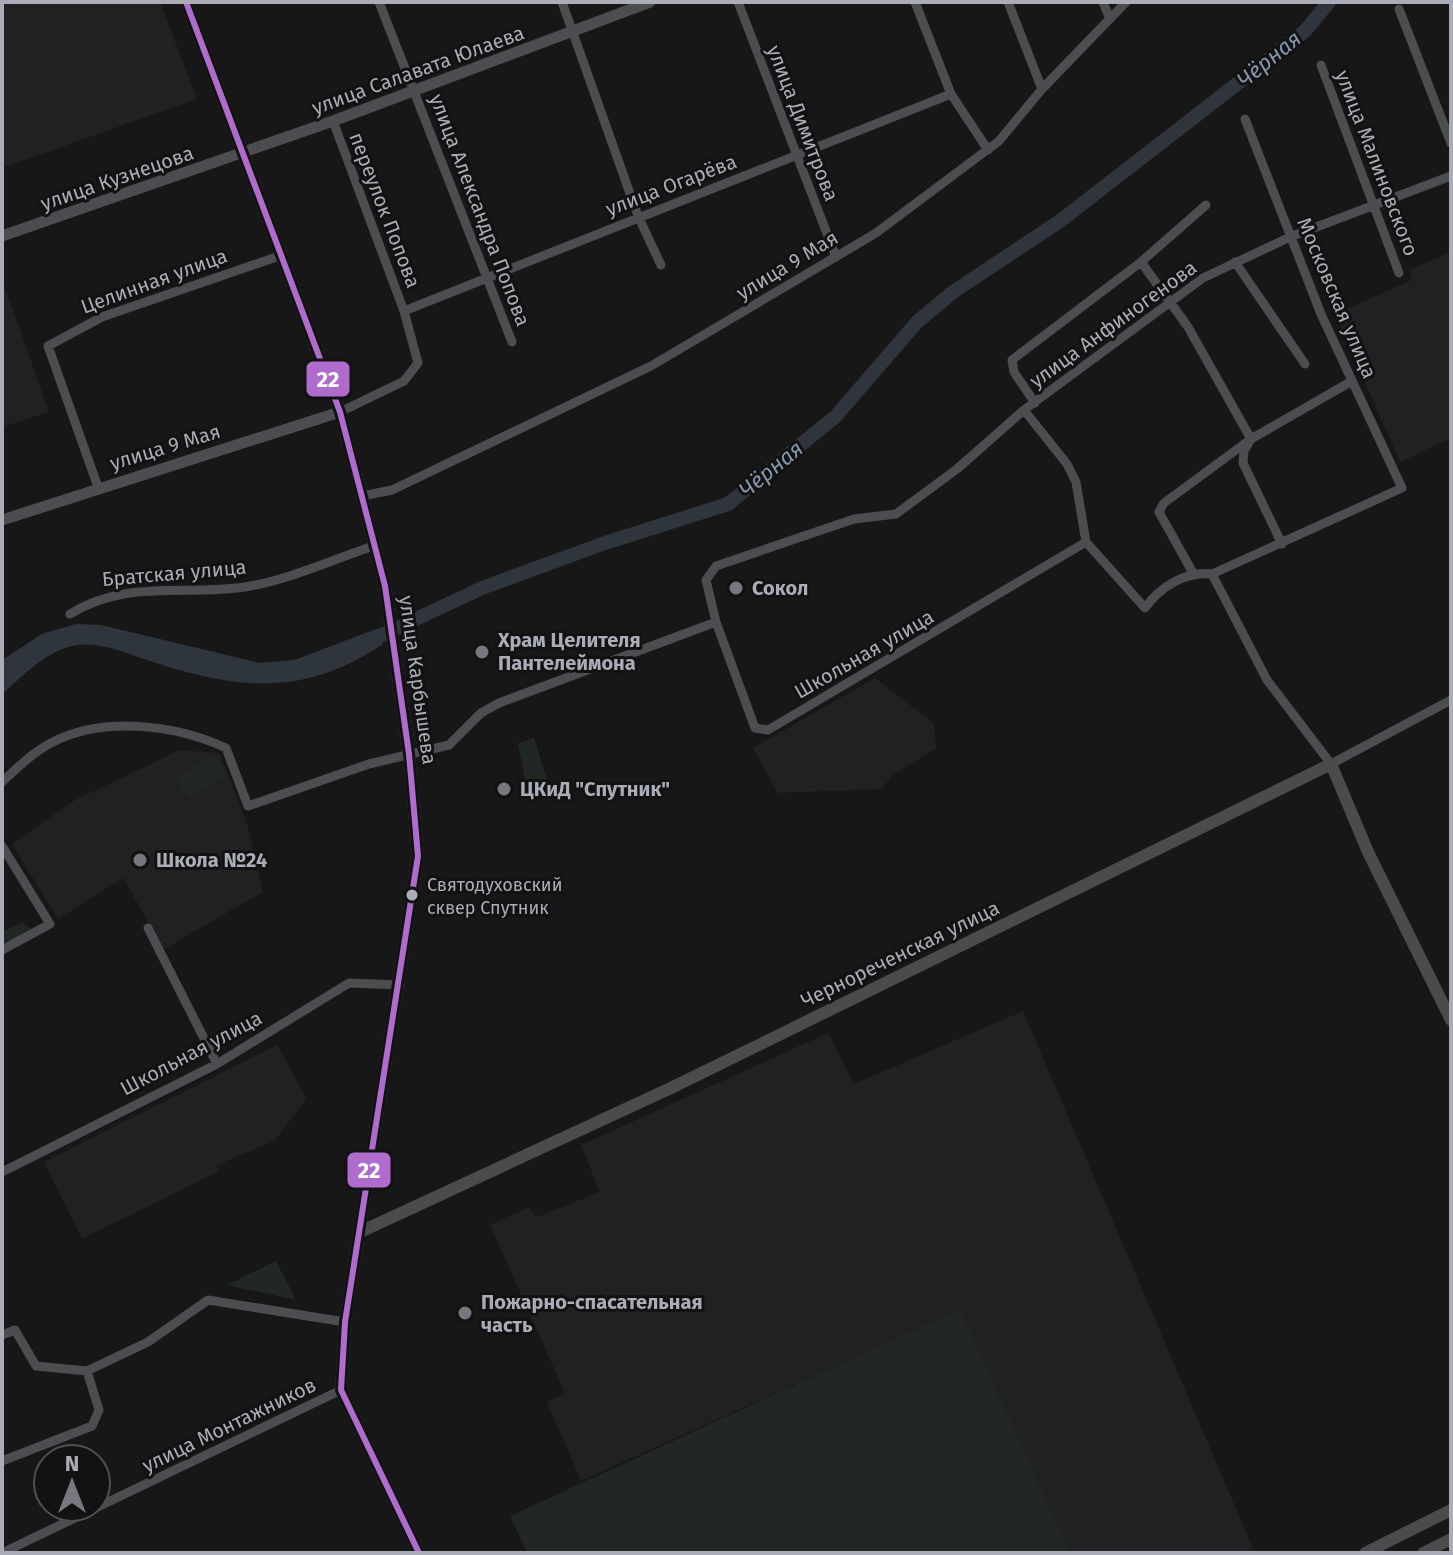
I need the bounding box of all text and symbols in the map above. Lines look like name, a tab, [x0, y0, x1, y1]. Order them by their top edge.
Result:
street label: улица Салавата Юлаева	[308, 20, 528, 120]
water label: Чёрная	[1231, 25, 1307, 93]
street label: улица Димитрова	[762, 42, 844, 204]
street label: улица Малиновского	[1331, 67, 1423, 259]
street label: улица Александра Попова	[425, 90, 535, 330]
street label: переулок Попова	[344, 129, 426, 291]
street label: улица Кузнецова	[37, 141, 197, 215]
street label: улица Огарёва	[602, 149, 740, 221]
street label: Московская улица	[1292, 214, 1382, 382]
street label: улица 9 Мая	[732, 225, 842, 305]
street label: Целинная улица	[77, 243, 231, 319]
street label: улица Анфиногенова	[1025, 255, 1201, 393]
line badge: 22	[305, 360, 351, 398]
text: 22	[317, 366, 339, 393]
street label: улица 9 Мая	[107, 419, 223, 475]
water label: Чёрная	[733, 435, 809, 503]
street label: Братская улица	[101, 555, 247, 591]
place label: Сокол	[752, 576, 808, 600]
marker: Сокол	[727, 579, 745, 597]
street label: улица Карбышева	[394, 594, 442, 766]
street label: Школьная улица	[790, 604, 938, 704]
place label: Храм Целителя Пантелеймона	[497, 628, 641, 675]
marker: Храм Целителя Пантелеймона	[473, 643, 491, 661]
place label: ЦКиД "Спутник"	[520, 777, 670, 801]
marker: ЦКиД "Спутник"	[495, 780, 513, 798]
place label: Школа №24	[156, 848, 267, 872]
marker: Школа №24	[131, 851, 149, 869]
place label: Святодуховский сквер Спутник	[427, 874, 562, 919]
marker: Святодуховский сквер Спутник	[404, 887, 420, 903]
street label: Чернореченская улица	[797, 895, 1003, 1013]
street label: Школьная улица	[116, 1006, 266, 1100]
line badge: 22	[346, 1151, 392, 1189]
text: 22	[358, 1157, 380, 1184]
place label: Пожарно-спасательная часть	[481, 1290, 703, 1337]
marker: Пожарно-спасательная часть	[456, 1304, 474, 1322]
street label: улица Монтажников	[138, 1372, 320, 1478]
north arrow	[32, 1443, 112, 1523]
text: N	[65, 1450, 79, 1477]

